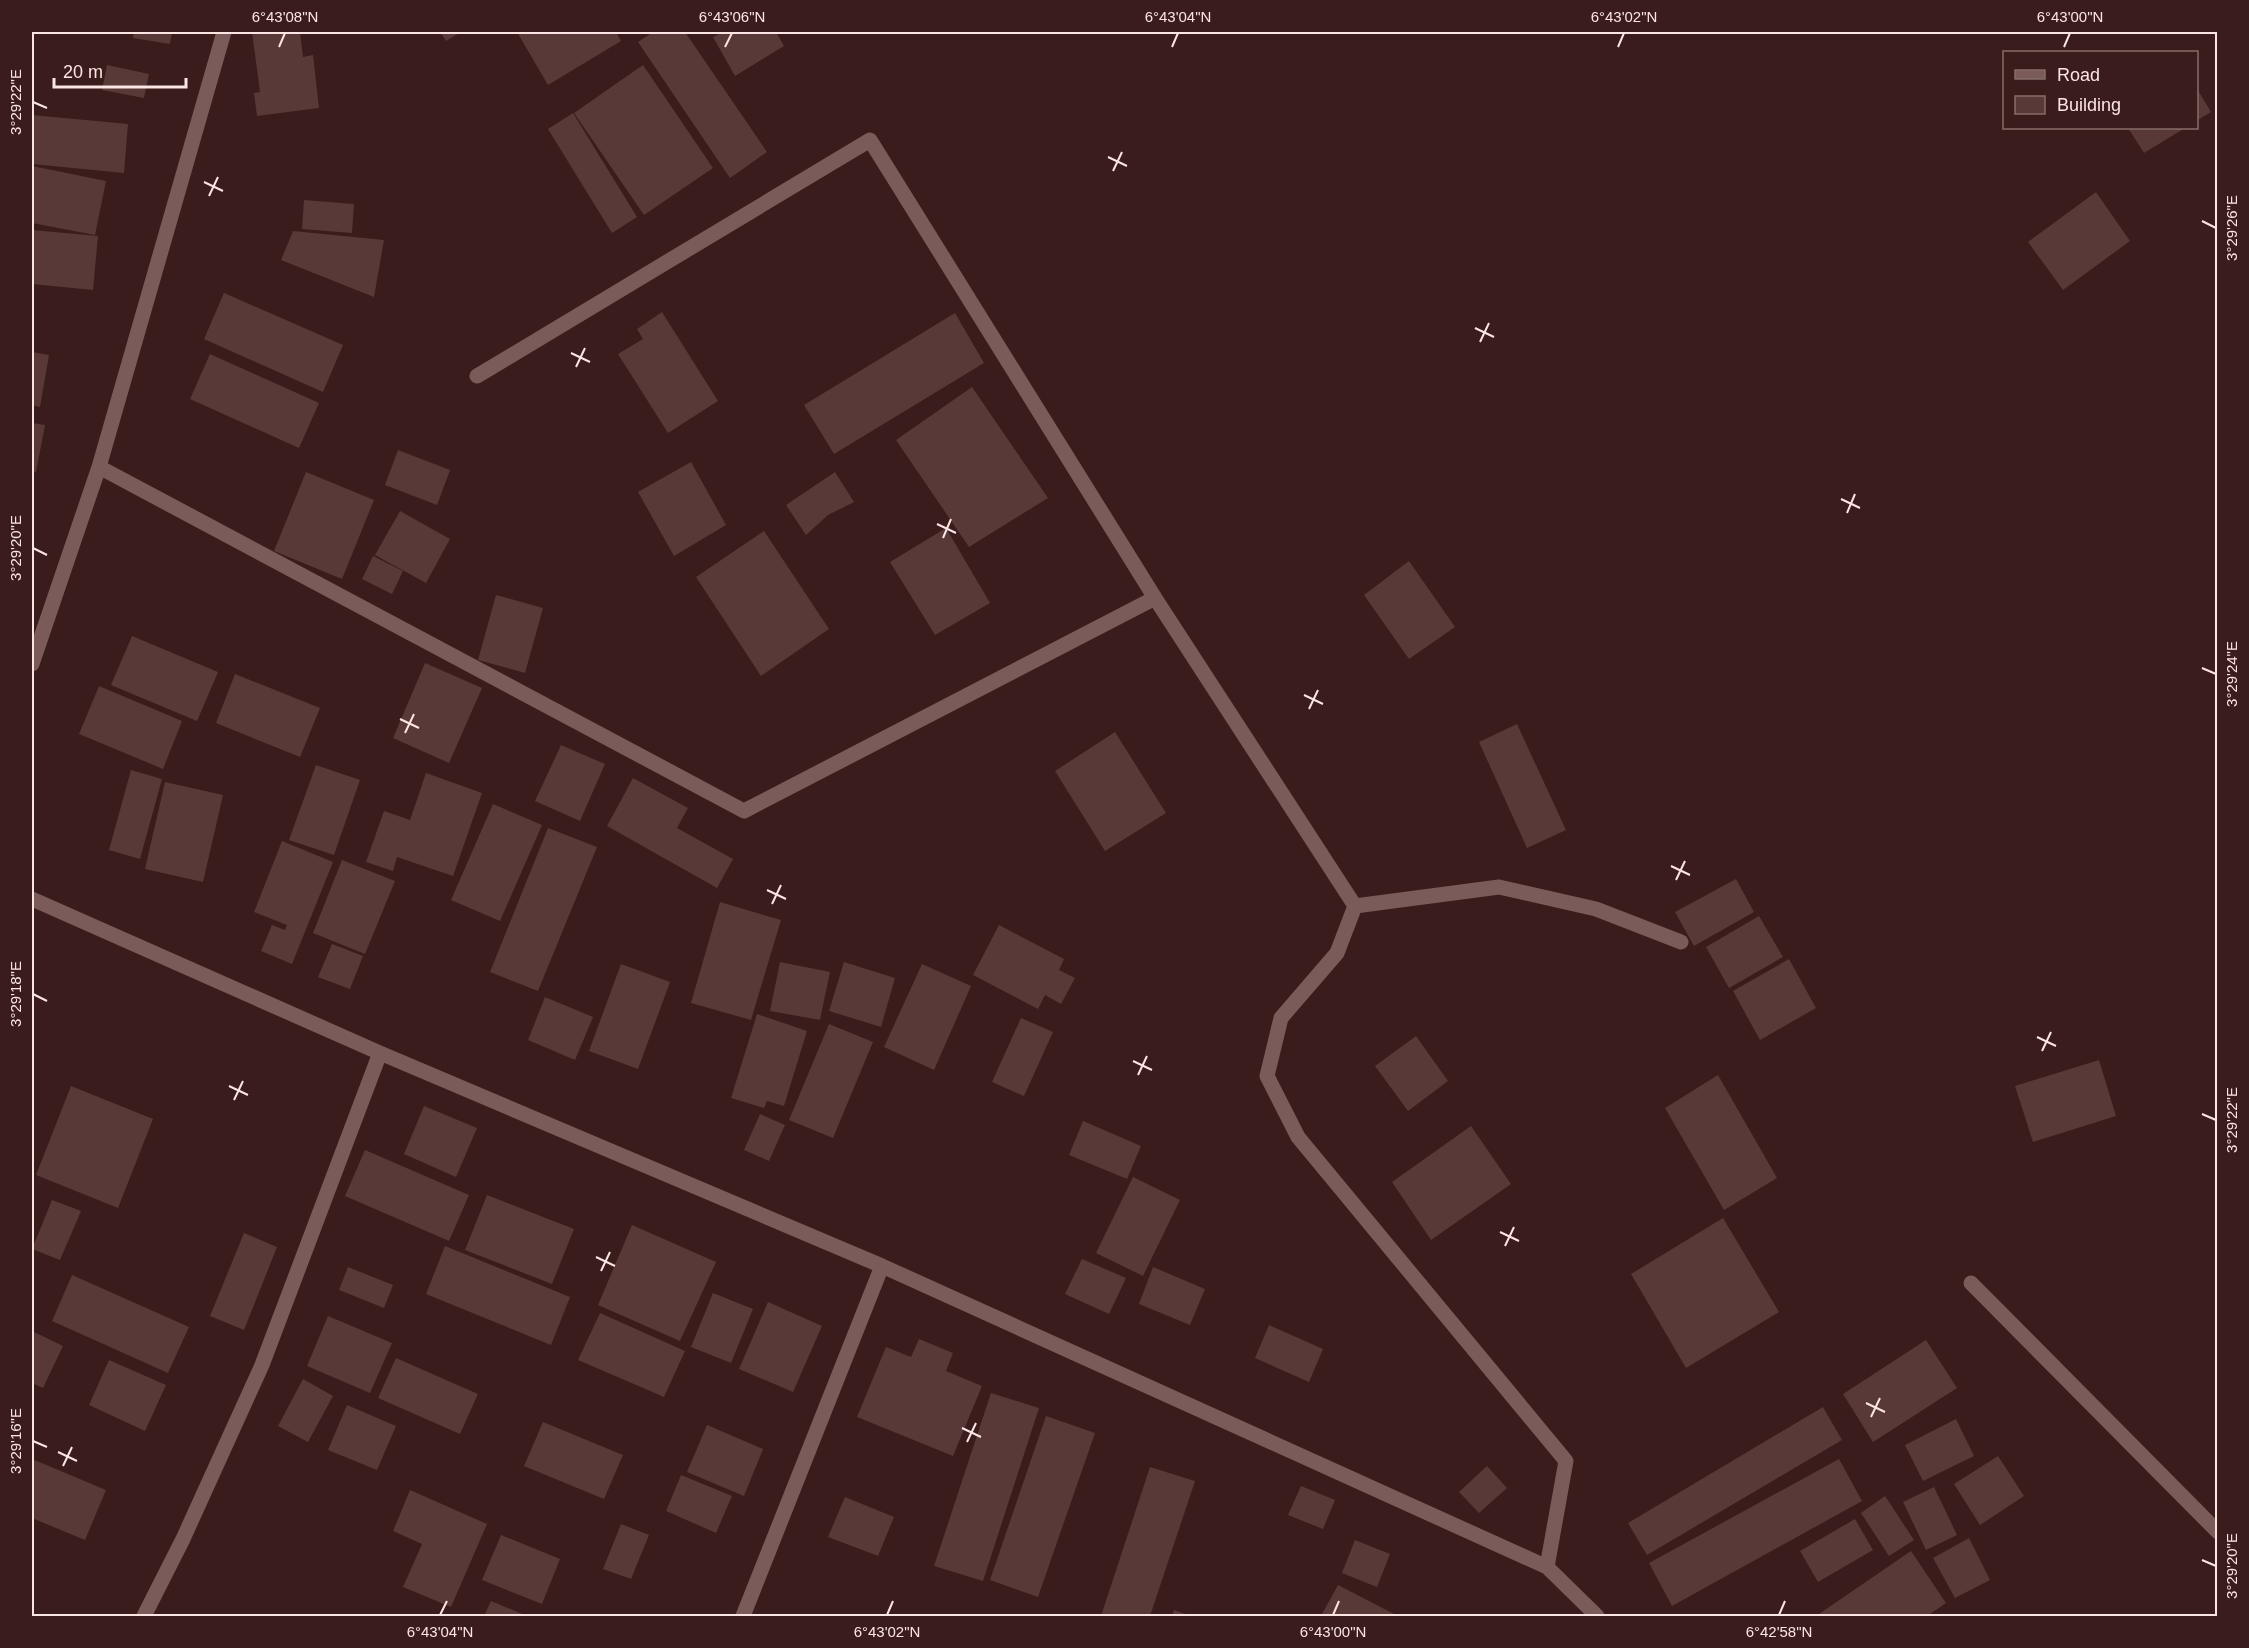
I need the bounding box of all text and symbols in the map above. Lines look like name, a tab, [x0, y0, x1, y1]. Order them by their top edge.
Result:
text: 6°43'08"N	[252, 8, 318, 25]
text: 6°43'06"N	[699, 8, 765, 25]
text: 6°43'04"N	[1145, 8, 1211, 25]
text: 6°43'02"N	[1591, 8, 1657, 25]
text: 6°43'00"N	[2037, 8, 2103, 25]
scale bar	[54, 51, 186, 89]
legend	[2003, 51, 2198, 129]
text: 20 m	[63, 62, 103, 82]
text: Road	[2057, 65, 2100, 85]
text: 3°29'22"E	[7, 69, 24, 135]
text: Building	[2057, 95, 2121, 115]
text: 3°29'26"E	[2223, 195, 2240, 261]
text: 3°29'20"E	[7, 515, 24, 581]
text: 3°29'24"E	[2223, 641, 2240, 707]
text: 3°29'18"E	[7, 961, 24, 1027]
text: 3°29'22"E	[2223, 1087, 2240, 1153]
text: 3°29'16"E	[7, 1408, 24, 1474]
text: 3°29'20"E	[2223, 1533, 2240, 1599]
text: 6°43'04"N	[407, 1623, 473, 1640]
text: 6°43'02"N	[854, 1623, 920, 1640]
text: 6°43'00"N	[1300, 1623, 1366, 1640]
text: 6°42'58"N	[1746, 1623, 1812, 1640]

